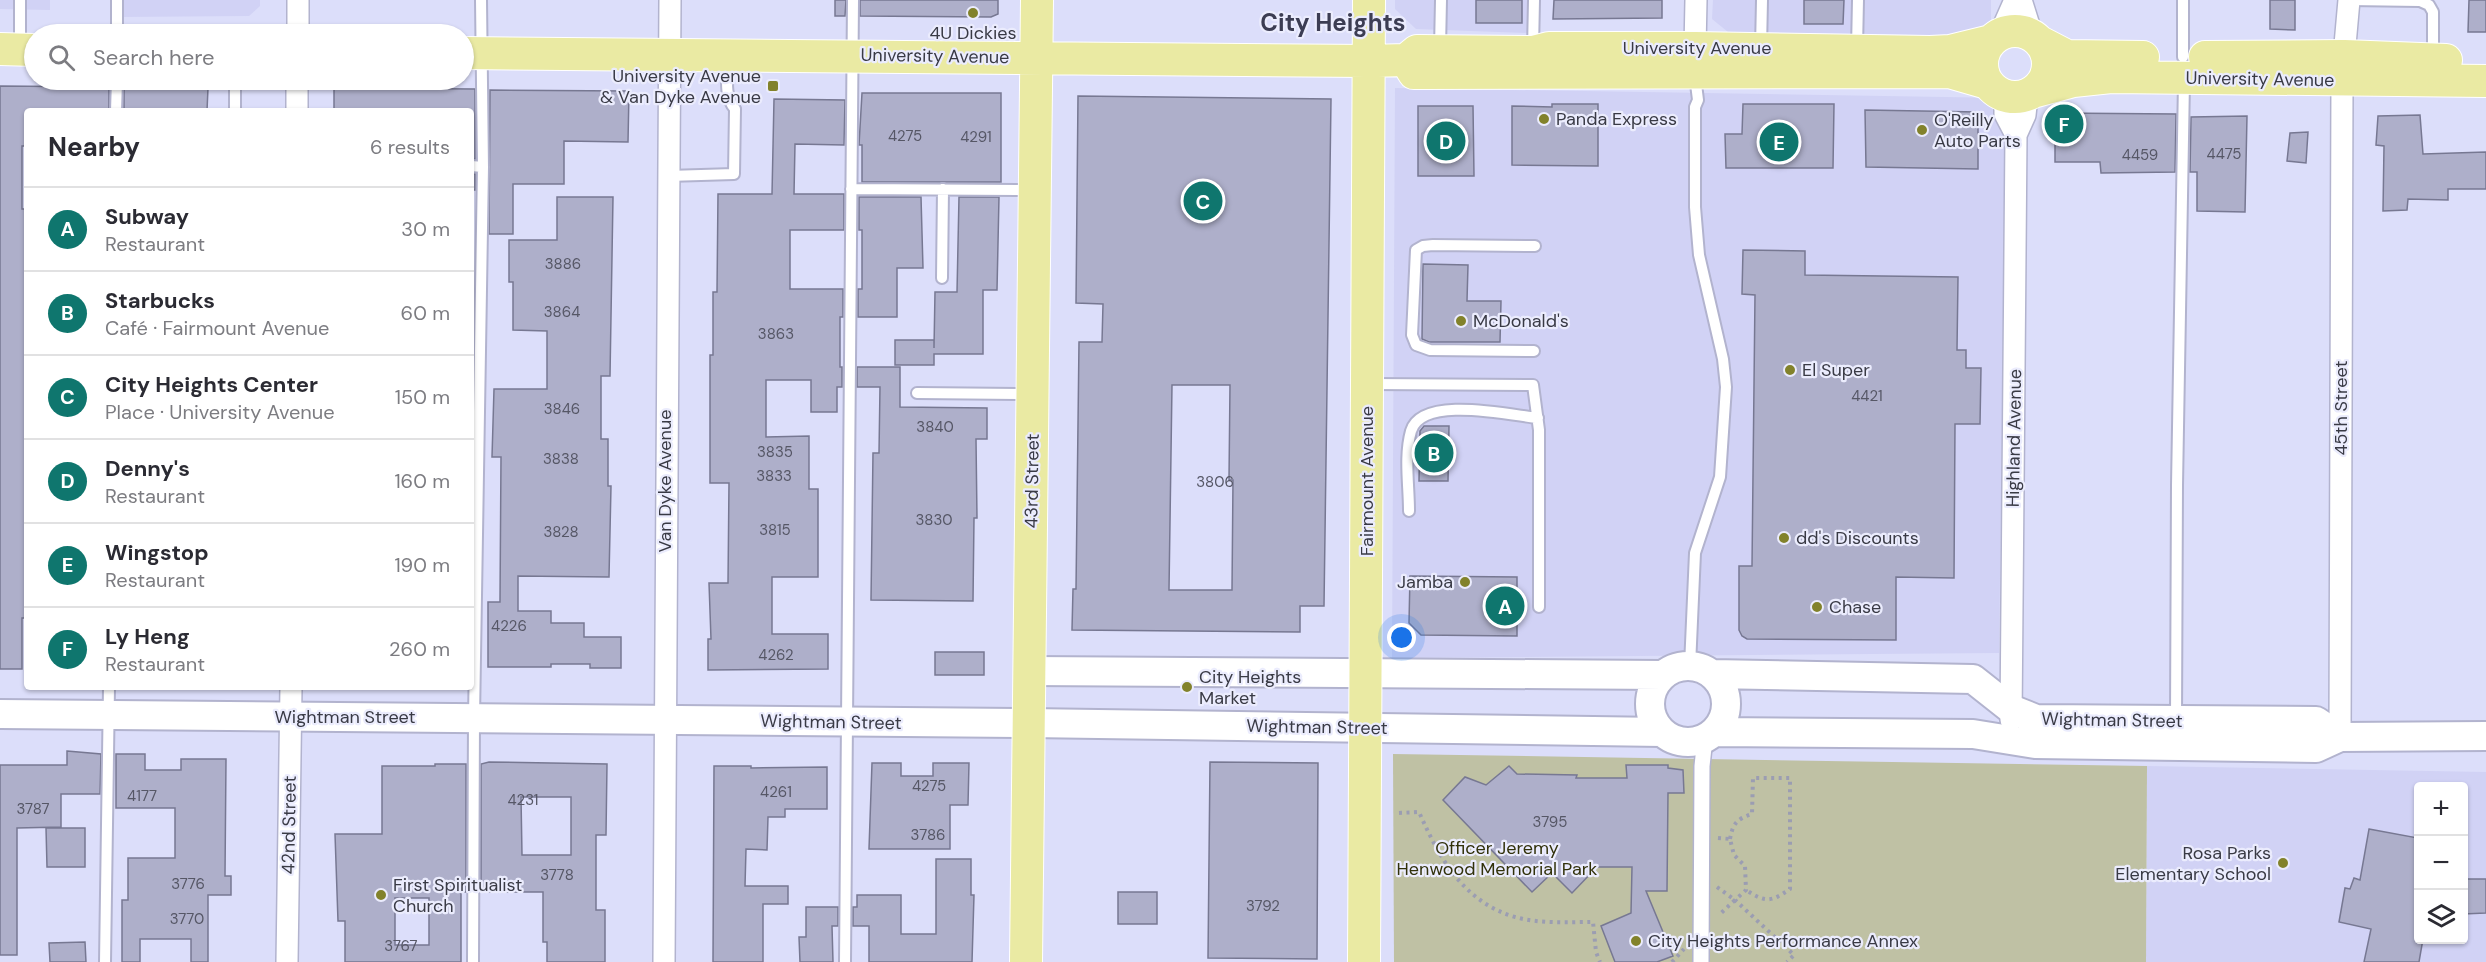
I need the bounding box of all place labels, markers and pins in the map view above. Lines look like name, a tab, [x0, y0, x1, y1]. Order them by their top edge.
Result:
marker: 4U Dickies	[966, 6, 980, 20]
place label: 4U Dickies	[929, 21, 1017, 45]
place label: University Avenue & Van Dyke Avenue	[600, 64, 761, 109]
marker: University Avenue & Van Dyke Avenue	[766, 79, 780, 93]
pin: F	[2044, 102, 2084, 146]
place label: Panda Express	[1556, 107, 1677, 131]
place label: O'Reilly Auto Parts	[1934, 108, 2021, 153]
marker: Panda Express	[1537, 112, 1551, 126]
pin: D	[1426, 118, 1466, 164]
pin: E	[1760, 120, 1798, 164]
marker: O'Reilly Auto Parts	[1915, 123, 1929, 137]
pin: C	[1184, 178, 1222, 224]
place label: McDonald's	[1473, 309, 1569, 333]
marker: McDonald's	[1454, 314, 1468, 328]
place label: El Super	[1802, 358, 1870, 382]
marker: El Super	[1783, 363, 1797, 377]
pin: B	[1414, 430, 1454, 476]
place label: dd's Discounts	[1796, 526, 1919, 550]
marker: dd's Discounts	[1777, 531, 1791, 545]
place label: Jamba	[1397, 570, 1453, 594]
marker: Jamba	[1458, 575, 1472, 589]
pin: A	[1486, 584, 1524, 628]
place label: Chase	[1829, 595, 1881, 619]
marker: Chase	[1810, 600, 1824, 614]
place label: City Heights Market	[1199, 665, 1301, 710]
marker: City Heights Market	[1180, 680, 1194, 694]
place label: Rosa Parks Elementary School	[2115, 841, 2271, 886]
marker: Rosa Parks Elementary School	[2276, 856, 2290, 870]
place label: First Spiritualist Church	[393, 873, 522, 918]
marker: First Spiritualist Church	[374, 888, 388, 902]
place label: City Heights Performance Annex	[1648, 929, 1918, 953]
marker: City Heights Performance Annex	[1629, 934, 1643, 948]

